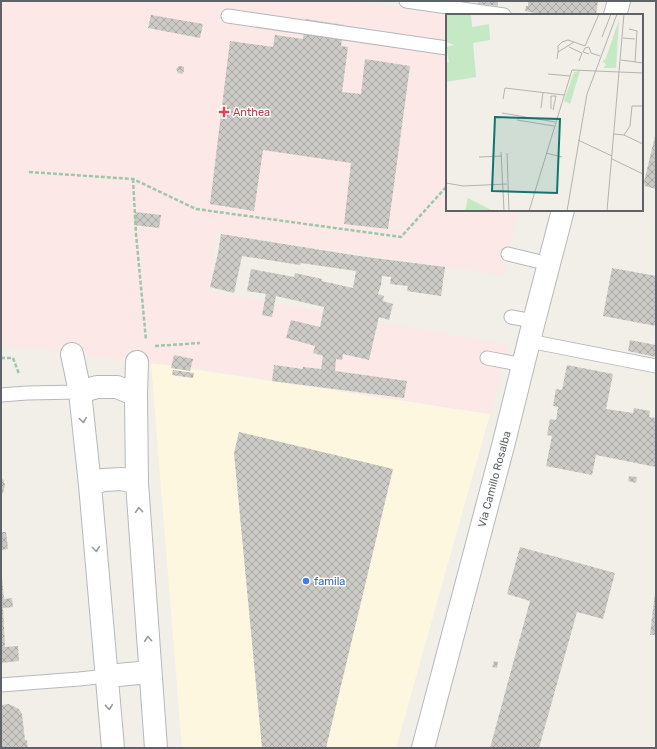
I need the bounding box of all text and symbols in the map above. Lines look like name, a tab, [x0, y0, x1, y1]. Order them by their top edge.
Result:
inset map	[446, 14, 643, 211]
marker: Anthea	[218, 106, 230, 118]
place label: Anthea	[233, 106, 270, 119]
one-way arrow	[78, 417, 87, 423]
street label: Via Camillo Rosalba	[475, 430, 514, 529]
one-way arrow	[134, 507, 143, 513]
one-way arrow	[91, 546, 100, 552]
place label: famila	[314, 575, 345, 588]
marker: famila	[301, 576, 311, 586]
one-way arrow	[143, 636, 152, 642]
one-way arrow	[105, 704, 114, 710]

